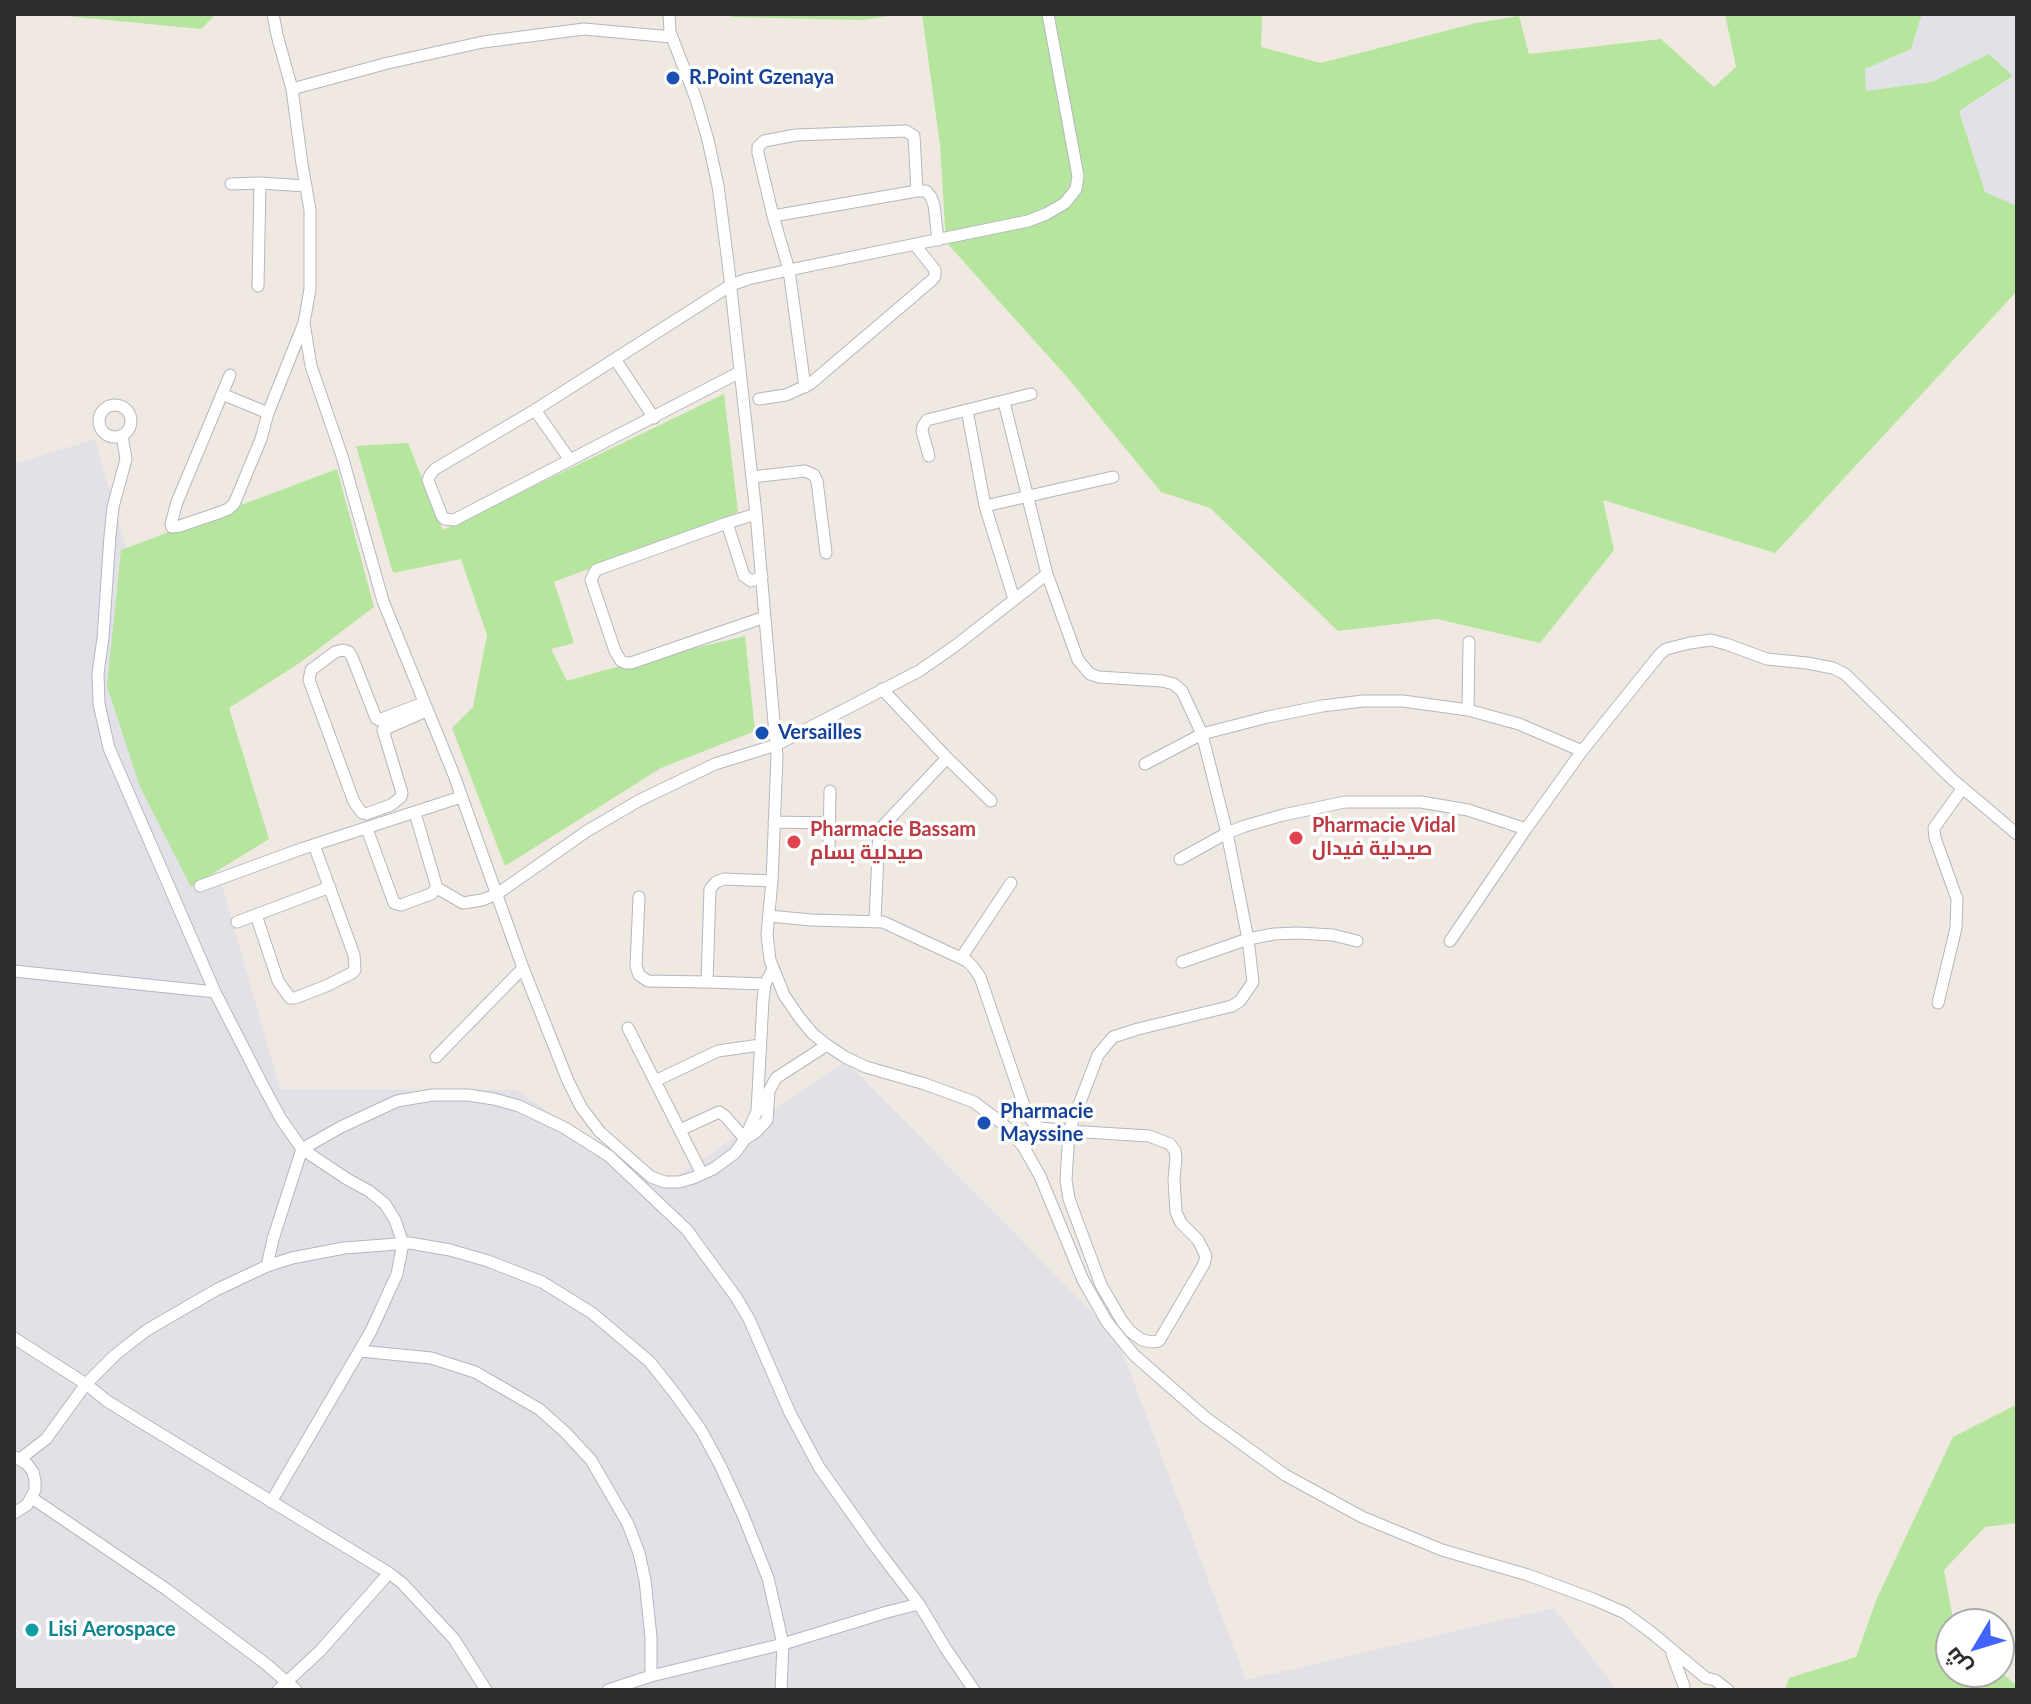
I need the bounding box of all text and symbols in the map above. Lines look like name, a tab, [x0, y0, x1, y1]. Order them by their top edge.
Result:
place label: R.Point Gzenaya	[689, 66, 834, 90]
marker: R.Point Gzenaya	[664, 69, 682, 87]
place label: Versailles	[778, 721, 862, 745]
marker: Versailles	[753, 724, 771, 742]
place label: Pharmacie Vidal صيدلية فيدال	[1312, 814, 1456, 861]
place label: Pharmacie Bassam صيدلية بسام	[810, 818, 976, 865]
marker: Pharmacie Vidal صيدلية فيدال	[1287, 829, 1305, 847]
marker: Pharmacie Bassam صيدلية بسام	[785, 833, 803, 851]
place label: Pharmacie Mayssine	[1000, 1100, 1094, 1147]
marker: Pharmacie Mayssine	[975, 1114, 993, 1132]
north arrow	[1935, 1608, 2015, 1688]
place label: Lisi Aerospace	[48, 1618, 176, 1642]
marker: Lisi Aerospace	[23, 1621, 41, 1639]
text: ش	[1938, 1642, 1977, 1681]

